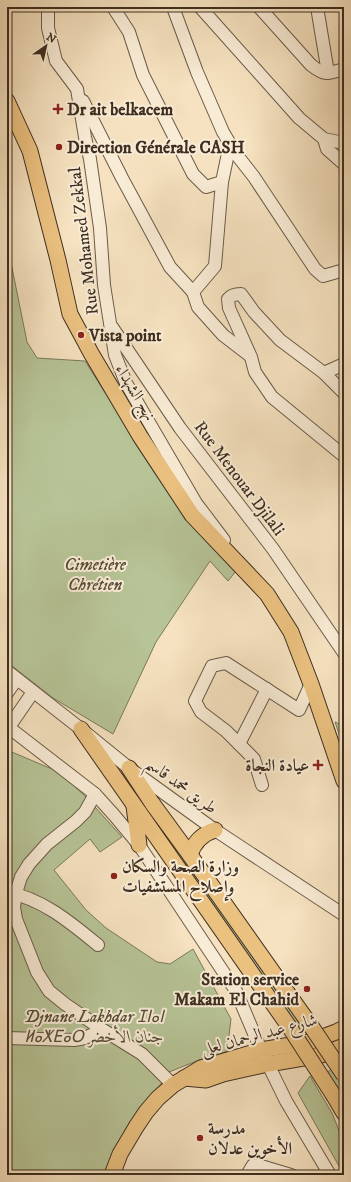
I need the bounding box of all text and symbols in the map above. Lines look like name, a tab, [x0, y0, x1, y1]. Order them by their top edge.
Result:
north arrow	[26, 26, 66, 66]
text: N	[43, 30, 59, 47]
place label: Dr ait belkacem	[67, 99, 173, 121]
marker: Dr ait belkacem	[52, 103, 64, 115]
place label: Direction Générale CASH	[67, 137, 245, 159]
marker: Direction Générale CASH	[54, 142, 64, 152]
street label: Rue Mohamed Zekkal	[64, 166, 104, 316]
place label: Vista point	[88, 325, 162, 347]
marker: Vista point	[76, 330, 86, 340]
street label: نهج الشهداء	[106, 360, 161, 427]
street label: Rue Menouar Djilali	[189, 417, 289, 540]
park label: Cimetière Chrétien	[64, 554, 127, 596]
street label: طريق محمد قاسم	[138, 752, 222, 823]
place label: عيادة النجاة	[245, 755, 309, 777]
marker: عيادة النجاة	[312, 759, 324, 771]
place label: وزارة الصحة والسكان وإصلاح المستشفيات	[122, 856, 239, 902]
marker: وزارة الصحة والسكان وإصلاح المستشفيات	[109, 871, 119, 881]
place label: Station service Makam El Chahid	[174, 969, 300, 1011]
marker: Station service Makam El Chahid	[302, 984, 312, 994]
park label: Djnane Lakhdar ⵊⵏⴰⵏ ⵍⴰⵅⴹⴰⵔ جنان الأخضر	[24, 1006, 166, 1048]
street label: شارع عبد الرحمان لعلى	[199, 1009, 320, 1063]
place label: مدرسة الأخوين عدلان	[208, 1118, 292, 1160]
marker: مدرسة الأخوين عدلان	[195, 1133, 205, 1143]

